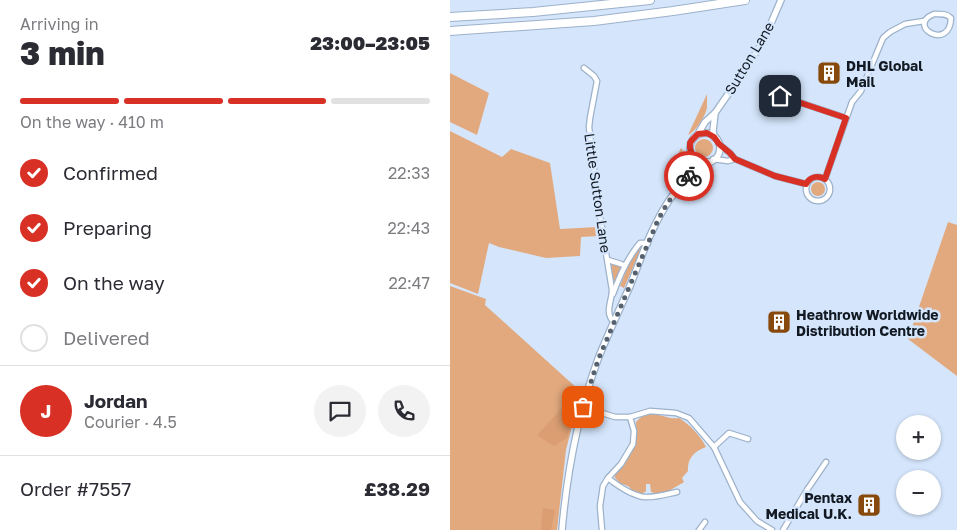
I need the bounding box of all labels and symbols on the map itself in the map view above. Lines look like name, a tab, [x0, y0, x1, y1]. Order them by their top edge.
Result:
street label: Sutton Lane	[721, 19, 777, 97]
place label: DHL Global Mail	[846, 57, 923, 90]
building icon: DHL Global Mail	[816, 60, 842, 86]
pin	[759, 75, 801, 117]
street label: Little Sutton Lane	[581, 132, 615, 254]
courier	[664, 151, 714, 201]
place label: Heathrow Worldwide Distribution Centre	[796, 306, 939, 339]
building icon: Heathrow Worldwide Distribution Centre	[766, 309, 792, 335]
pin	[562, 386, 604, 428]
place label: Pentax Medical U.K.	[766, 489, 852, 522]
building icon: Pentax Medical U.K.	[856, 492, 882, 518]

